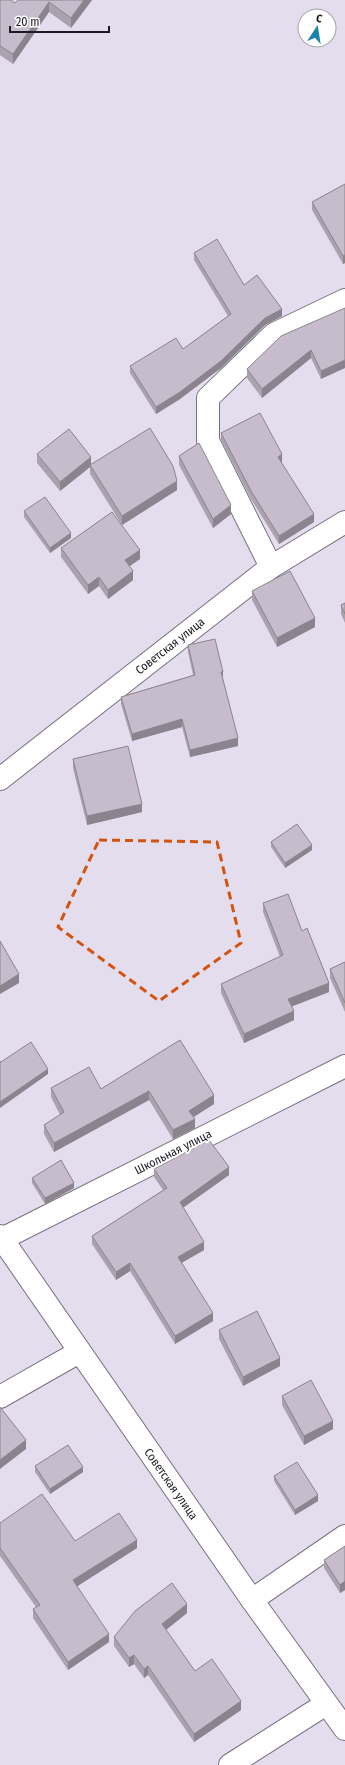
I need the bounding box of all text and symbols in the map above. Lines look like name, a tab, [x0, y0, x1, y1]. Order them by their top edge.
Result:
scale bar	[10, 8, 109, 34]
north arrow	[297, 8, 337, 48]
text: С	[315, 12, 323, 26]
text: 20 m	[16, 15, 40, 29]
street label: Советская улица	[133, 615, 207, 677]
street label: Школьная улица	[132, 1127, 214, 1177]
street label: Советская улица	[141, 1446, 201, 1522]

